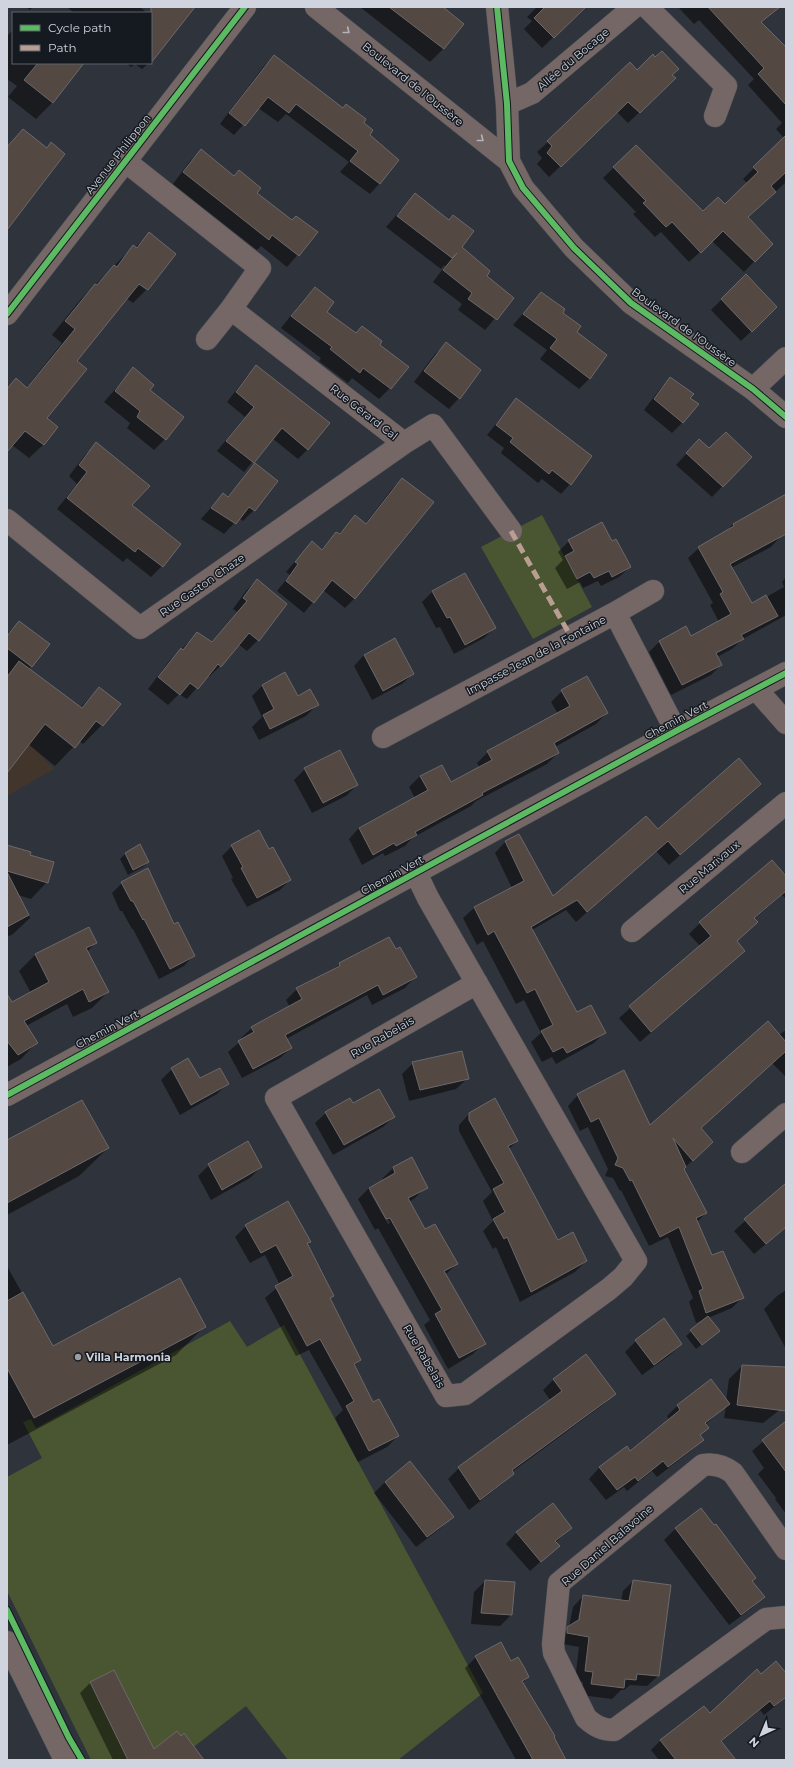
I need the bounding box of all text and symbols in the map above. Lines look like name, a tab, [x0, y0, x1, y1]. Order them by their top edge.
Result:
legend	[12, 12, 152, 64]
text: Cycle path	[48, 20, 111, 35]
street label: Allée du Bocage	[534, 25, 612, 93]
one-way arrow	[342, 27, 349, 34]
street label: Boulevard de l'Oussère	[360, 39, 467, 129]
text: Path	[48, 40, 77, 55]
street label: Avenue Philippon	[82, 111, 154, 197]
one-way arrow	[477, 134, 484, 141]
street label: Boulevard de l'Oussère	[629, 284, 739, 370]
street label: Rue Gérard Cal	[327, 381, 401, 443]
street label: Rue Gaston Chaze	[157, 550, 248, 620]
street label: Impasse Jean de la Fontaine	[464, 612, 609, 698]
street label: Chemin Vert	[642, 697, 710, 743]
street label: Rue Marivaux	[676, 838, 742, 896]
street label: Chemin Vert	[358, 852, 426, 898]
street label: Chemin Vert	[73, 1006, 141, 1052]
street label: Rue Rabelais	[348, 1013, 417, 1061]
street label: Rue Rabelais	[400, 1322, 448, 1391]
place label: Villa Harmonia	[85, 1350, 171, 1364]
marker: Villa Harmonia	[73, 1352, 83, 1362]
street label: Rue Daniel Balavoine	[558, 1501, 656, 1589]
north arrow	[741, 1715, 781, 1755]
text: N	[746, 1734, 762, 1750]

